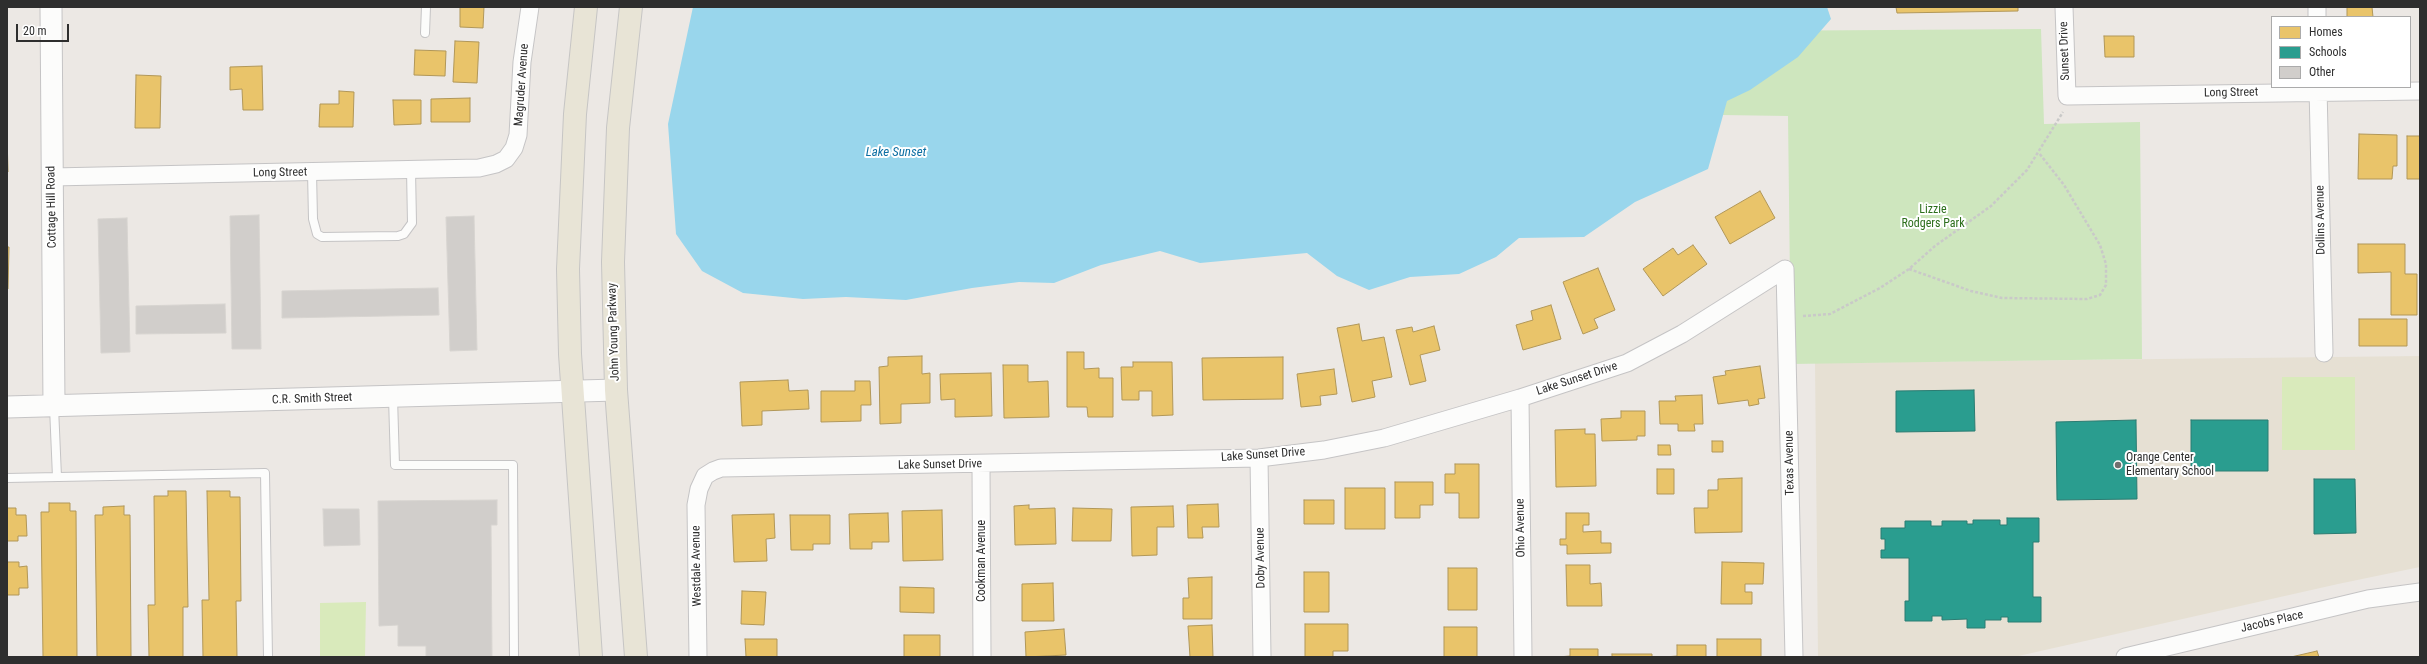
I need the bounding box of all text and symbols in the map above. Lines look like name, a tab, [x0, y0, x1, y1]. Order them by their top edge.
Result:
scale bar	[18, 16, 71, 42]
legend	[2271, 16, 2411, 88]
street label: Sunset Drive	[2057, 21, 2073, 81]
text: 20 m	[23, 24, 47, 38]
text: Homes	[2309, 25, 2343, 39]
street label: Magruder Avenue	[512, 43, 532, 127]
text: Schools	[2309, 45, 2347, 59]
text: Other	[2309, 65, 2335, 79]
street label: Long Street	[2204, 85, 2258, 101]
water label: Lake Sunset	[866, 145, 926, 161]
street label: Long Street	[253, 165, 307, 181]
street label: Cottage Hill Road	[44, 166, 60, 248]
street label: Dollins Avenue	[2313, 185, 2329, 255]
park label: Lizzie Rodgers Park	[1901, 203, 1965, 231]
street label: John Young Parkway	[605, 283, 623, 381]
street label: Lake Sunset Drive	[1535, 359, 1619, 399]
street label: C.R. Smith Street	[272, 390, 352, 408]
street label: Texas Avenue	[1782, 430, 1798, 496]
street label: Lake Sunset Drive	[1220, 445, 1306, 465]
place label: Orange Center Elementary School	[2126, 451, 2214, 479]
street label: Lake Sunset Drive	[898, 457, 982, 473]
marker: Orange Center Elementary School	[2113, 460, 2123, 470]
street label: Ohio Avenue	[1513, 498, 1529, 558]
street label: Cookman Avenue	[975, 520, 989, 602]
street label: Westdale Avenue	[689, 525, 705, 607]
street label: Doby Avenue	[1253, 527, 1269, 589]
street label: Jacobs Place	[2239, 608, 2305, 636]

